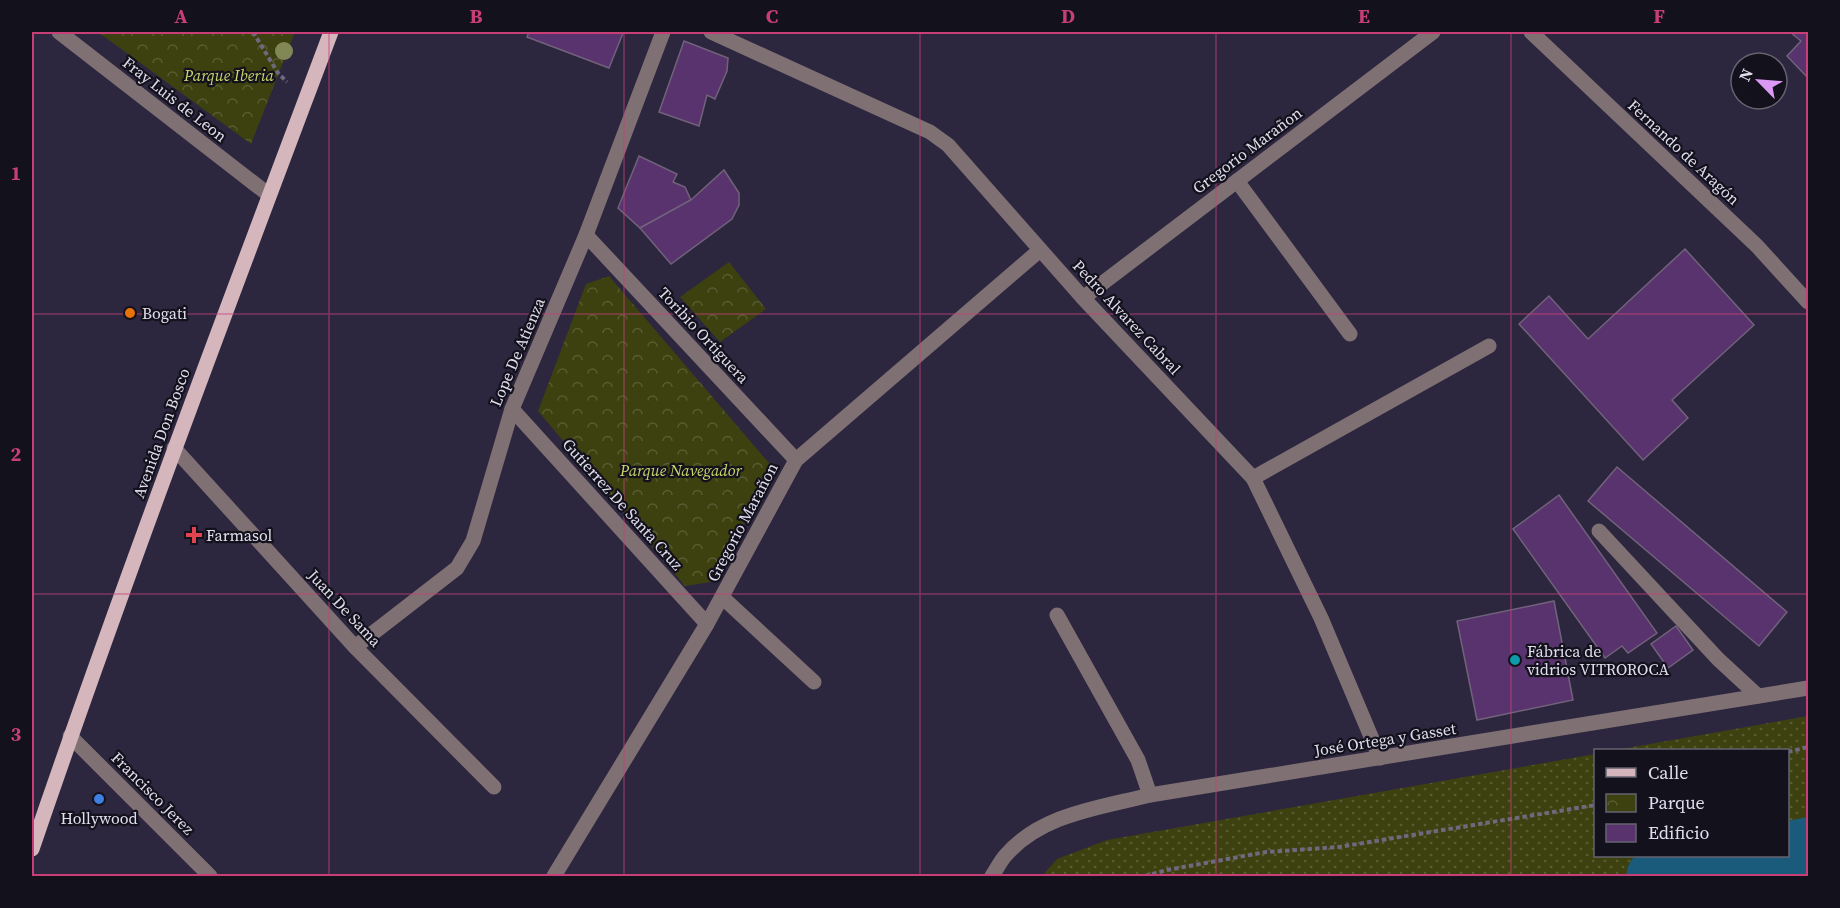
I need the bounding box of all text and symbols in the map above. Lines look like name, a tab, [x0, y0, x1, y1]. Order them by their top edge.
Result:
text: A	[174, 2, 188, 30]
text: B	[469, 2, 483, 30]
text: C	[766, 2, 778, 30]
text: D	[1061, 2, 1075, 30]
text: E	[1358, 2, 1370, 30]
text: F	[1653, 2, 1665, 30]
street label: Fray Luis de Leon	[118, 51, 232, 147]
north arrow	[1729, 51, 1789, 111]
park label: Parque Iberia	[183, 64, 275, 86]
text: N	[1733, 64, 1758, 85]
street label: Fernando de Aragón	[1623, 94, 1745, 210]
street label: Gregorio Marañon	[1188, 101, 1306, 198]
text: 1	[11, 159, 21, 187]
street label: Pedro Alvarez Cabral	[1068, 255, 1186, 379]
street label: Toribio Ortiguera	[654, 282, 755, 388]
street label: Lope De Atienza	[484, 293, 550, 410]
place label: Bogati	[142, 302, 187, 324]
marker: Bogati	[123, 306, 137, 320]
street label: Avenida Don Bosco	[127, 365, 195, 501]
street label: Gutierrez De Santa Cruz	[558, 433, 688, 575]
text: 2	[11, 440, 22, 468]
street label: Gregorio Marañon	[701, 458, 783, 585]
park label: Parque Navegador	[619, 459, 743, 481]
place label: Farmasol	[206, 524, 273, 546]
marker: Farmasol	[187, 528, 201, 542]
street label: Juan De Sama	[303, 564, 387, 652]
place label: Fábrica de vidrios VITROROCA	[1527, 640, 1670, 680]
marker: Fábrica de vidrios VITROROCA	[1508, 653, 1522, 667]
street label: José Ortega y Gasset	[1312, 717, 1458, 761]
text: 3	[11, 720, 22, 748]
street label: Francisco Jerez	[107, 747, 199, 839]
legend	[1594, 749, 1789, 857]
text: Calle	[1648, 760, 1688, 785]
text: Parque	[1648, 790, 1705, 815]
marker: Hollywood	[92, 792, 106, 806]
place label: Hollywood	[60, 807, 138, 829]
text: Edificio	[1648, 820, 1709, 845]

